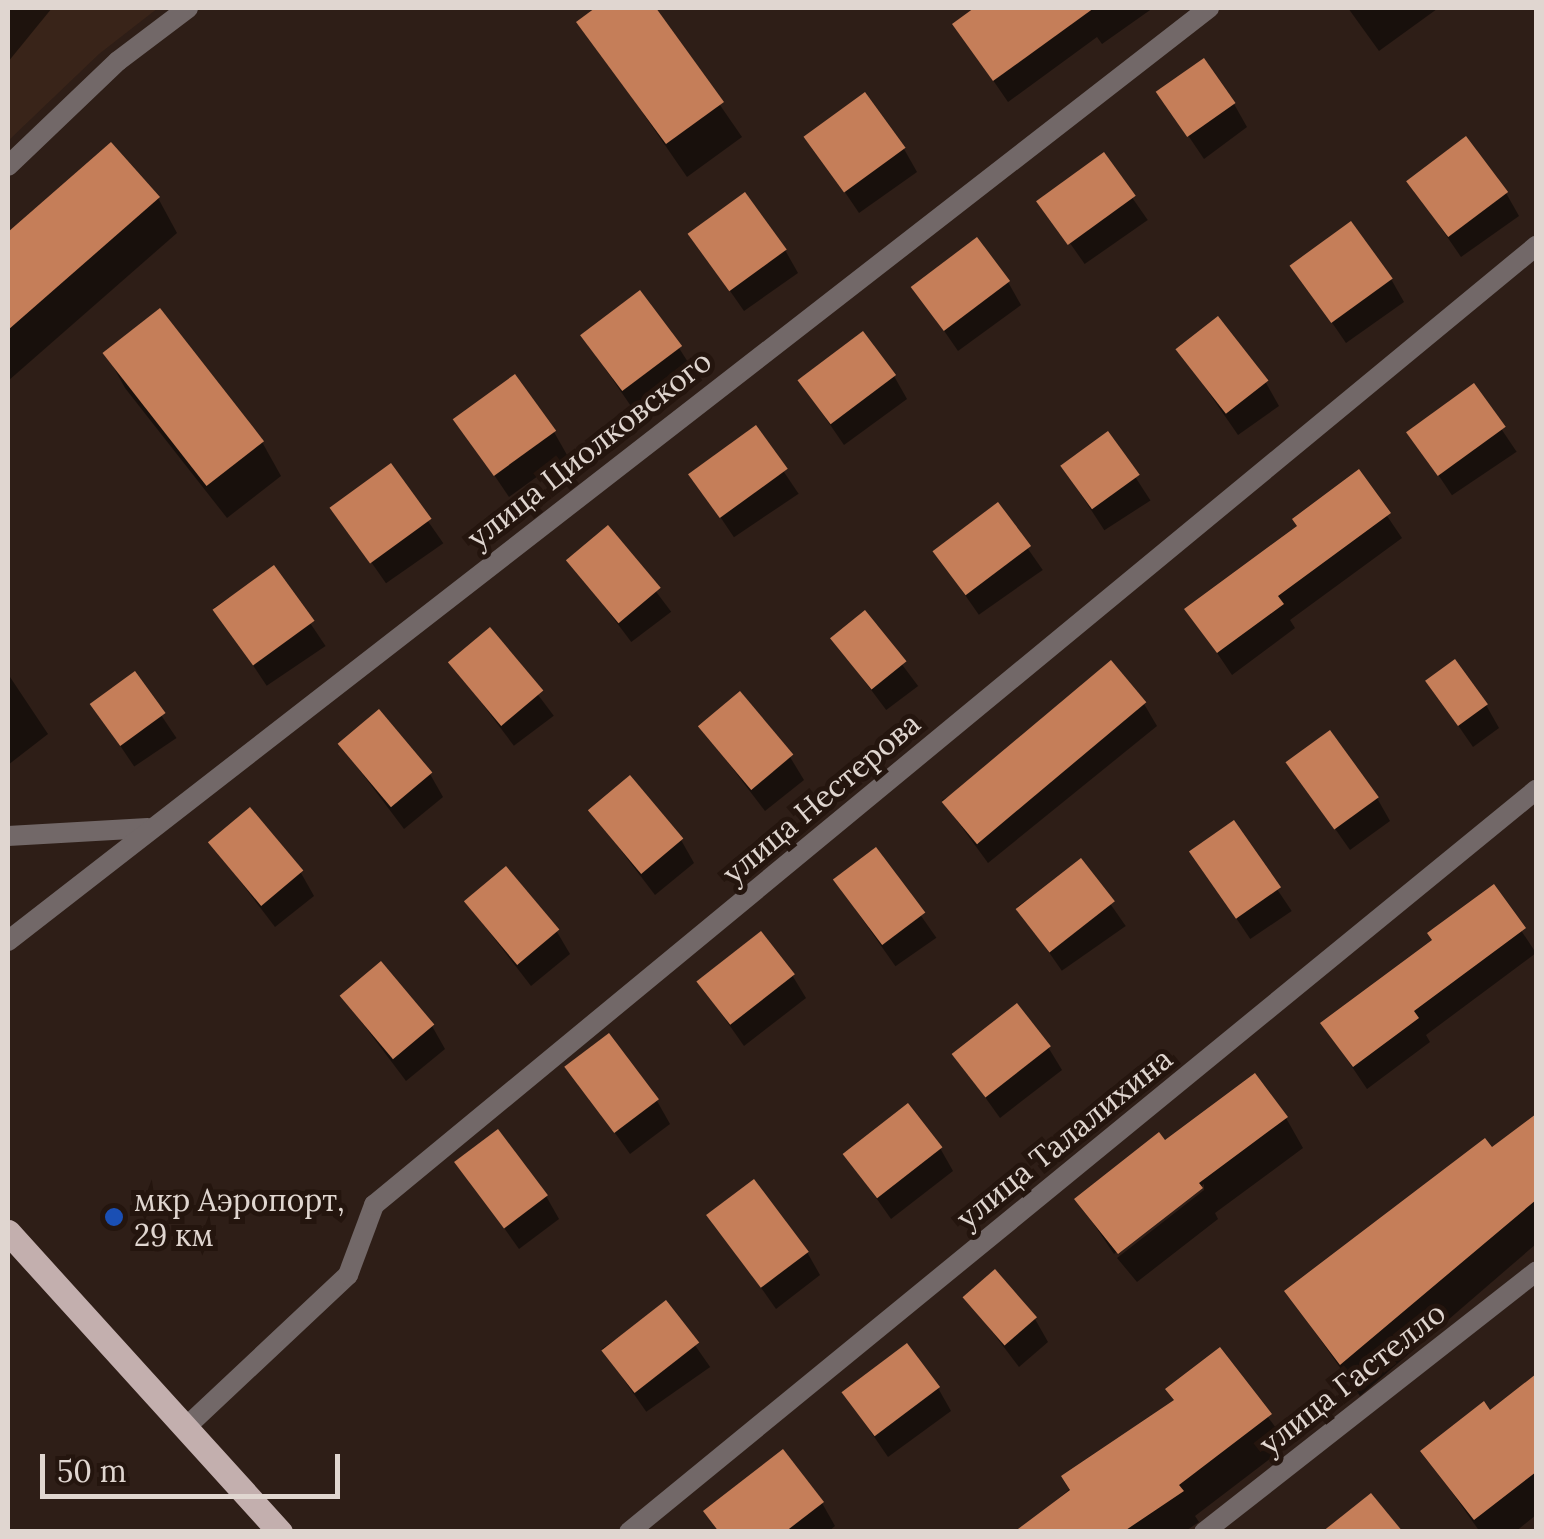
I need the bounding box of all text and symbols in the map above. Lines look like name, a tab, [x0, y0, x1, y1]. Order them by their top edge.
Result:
street label: улица Циолковского	[460, 342, 718, 556]
street label: улица Нестерова	[715, 705, 927, 891]
street label: улица Талалихина	[949, 1040, 1179, 1236]
place label: мкр Аэропорт, 29 км	[134, 1182, 345, 1252]
marker: мкр Аэропорт, 29 км	[103, 1206, 125, 1228]
street label: улица Гастелло	[1252, 1294, 1452, 1462]
scale bar	[45, 1434, 345, 1496]
text: 50 m	[57, 1452, 127, 1490]

